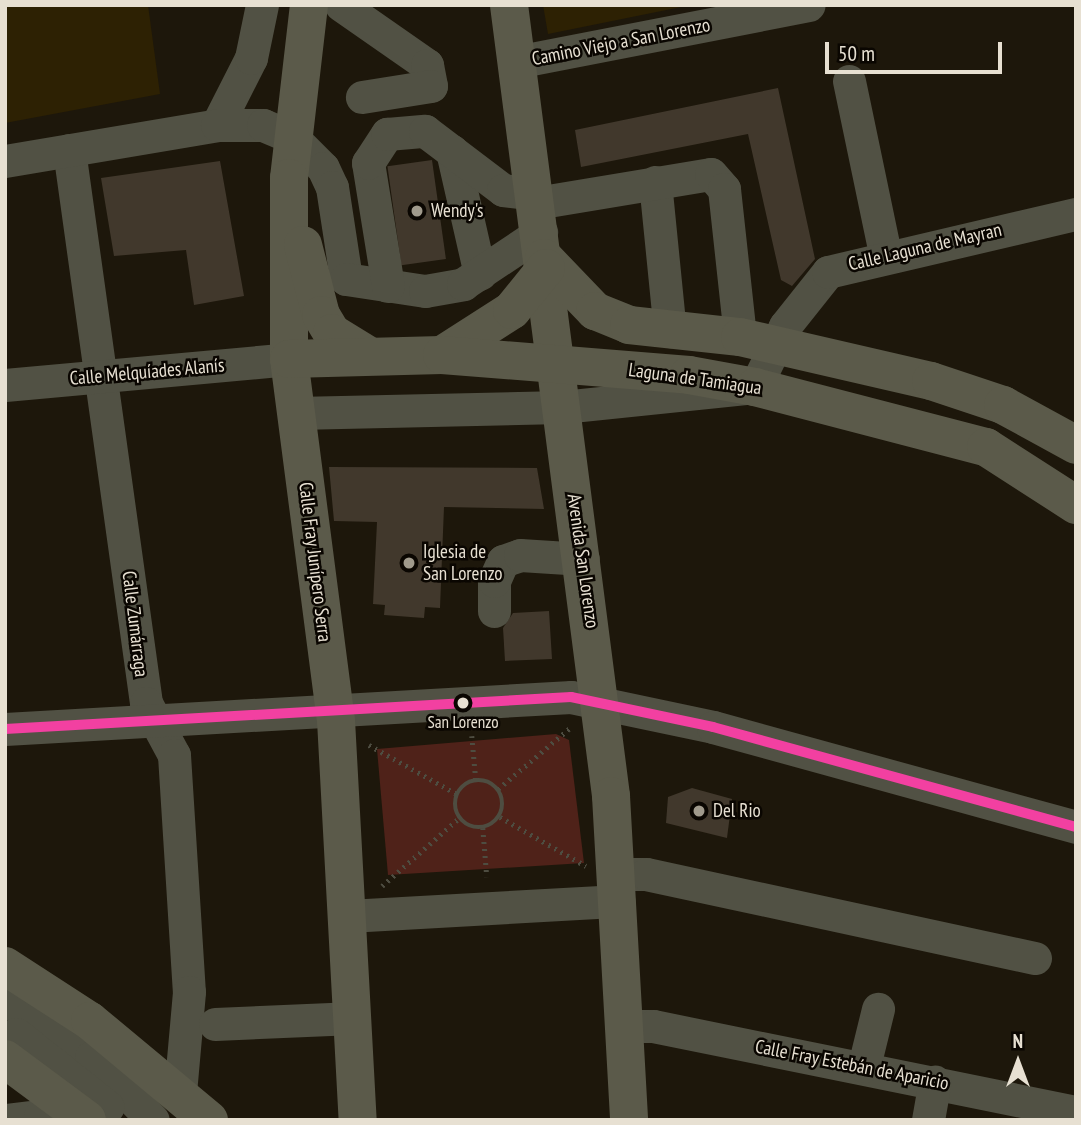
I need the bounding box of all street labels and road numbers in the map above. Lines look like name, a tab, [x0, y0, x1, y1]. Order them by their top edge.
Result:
street label: Camino Viejo a San Lorenzo	[530, 14, 712, 70]
street label: Calle Laguna de Mayran	[846, 218, 1004, 276]
street label: Calle Melquíades Alanís	[68, 354, 226, 390]
street label: Laguna de Tamiagua	[627, 358, 763, 400]
street label: Calle Fray Junípero Serra	[294, 480, 336, 644]
street label: Avenida San Lorenzo	[562, 492, 604, 630]
street label: Calle Zumárraga	[117, 570, 153, 678]
street label: Calle Fray Estebán de Aparicio	[753, 1035, 951, 1095]

